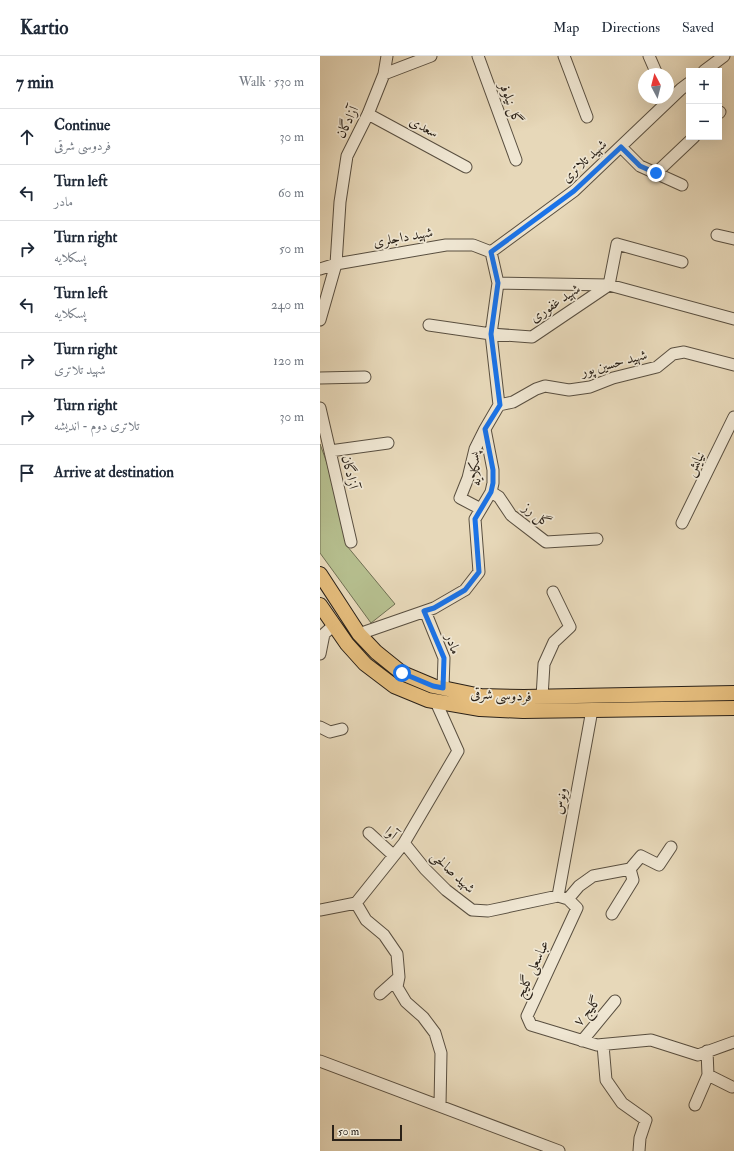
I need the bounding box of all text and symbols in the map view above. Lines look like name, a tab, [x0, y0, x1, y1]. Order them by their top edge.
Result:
text: Kartio	[20, 16, 68, 40]
text: Map	[553, 19, 579, 36]
text: Directions	[601, 19, 660, 36]
text: Saved	[682, 19, 714, 36]
north arrow	[638, 68, 674, 104]
map controls	[686, 68, 722, 140]
button: +	[686, 68, 722, 104]
text: 7 min	[16, 72, 54, 93]
text: Walk · 530 m	[239, 74, 304, 90]
street label: گل نیلوفر	[493, 78, 526, 127]
street label: آزادگان	[332, 101, 363, 141]
button: −	[686, 104, 722, 140]
street label: سعدی	[407, 112, 441, 142]
text: Continue	[54, 116, 110, 135]
icon: ahead	[16, 126, 38, 148]
text: 30 m	[280, 129, 304, 145]
street label: شهید تلاتری	[558, 136, 611, 187]
text: فردوسی شرقی	[54, 138, 111, 154]
route end	[647, 164, 665, 182]
text: Turn left	[54, 172, 108, 191]
icon: left	[16, 182, 38, 204]
text: 60 m	[278, 185, 304, 201]
text: مادر	[54, 194, 73, 210]
street label: شهید داجلری	[372, 223, 435, 252]
text: Turn right	[54, 228, 117, 247]
icon: right	[16, 238, 38, 260]
text: 50 m	[279, 241, 304, 257]
text: پسکلایه	[54, 250, 86, 266]
street label: شهید غفوری	[526, 280, 584, 327]
text: Turn left	[54, 284, 108, 303]
icon: left	[16, 294, 38, 316]
text: 240 m	[271, 297, 304, 313]
text: پسکلایه	[54, 306, 86, 322]
text: Turn right	[54, 340, 117, 359]
street label: شهید حسین پور	[577, 346, 650, 382]
icon: right	[16, 350, 38, 372]
text: 120 m	[273, 353, 304, 369]
text: شهید تلاتری	[54, 362, 106, 378]
text: Turn right	[54, 396, 117, 415]
icon: right	[16, 406, 38, 428]
text: 30 m	[280, 409, 304, 425]
text: تلاتری دوم - اندیشه	[54, 418, 139, 434]
street label: نیایش	[682, 448, 709, 480]
street label: پسکلایه	[465, 450, 486, 487]
street label: آزادگان	[338, 453, 363, 492]
icon: arrive	[16, 462, 38, 484]
text: Arrive at destination	[54, 463, 174, 482]
street label: گل رز	[517, 498, 554, 533]
street label: مادر	[441, 630, 464, 656]
route start	[393, 664, 411, 682]
street label: فردوسی شرقی	[470, 685, 532, 706]
street label: ونوس	[549, 786, 571, 816]
street label: آوا	[381, 823, 402, 845]
street label: شهید صالحی	[427, 847, 479, 898]
street label: عباسعلی گلیج	[511, 937, 556, 1002]
street label: گلیج ۷	[569, 992, 608, 1032]
scale bar	[332, 1123, 402, 1142]
text: 50 m	[338, 1125, 359, 1138]

